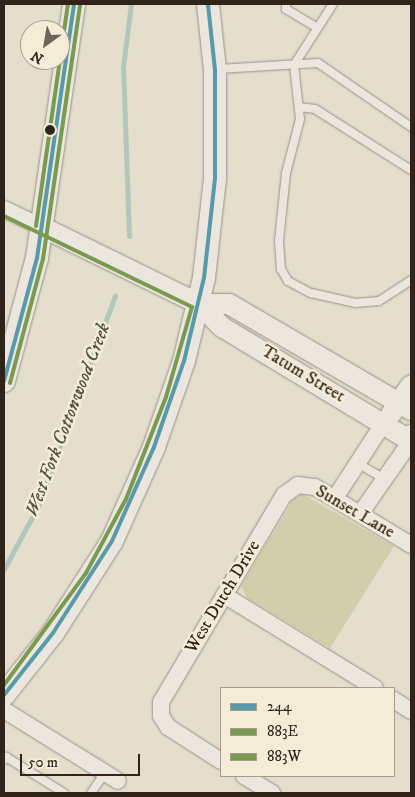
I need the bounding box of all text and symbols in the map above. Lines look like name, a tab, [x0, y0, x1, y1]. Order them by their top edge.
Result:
north arrow	[20, 20, 70, 70]
text: N	[28, 46, 47, 68]
unlabelled marker	[45, 125, 55, 135]
water label: West Fork Cottonwood Creek	[21, 320, 115, 520]
street label: Tatum Street	[257, 341, 349, 407]
street label: Sunset Lane	[311, 481, 399, 543]
street label: West Dutch Drive	[181, 537, 265, 657]
legend	[220, 687, 395, 777]
text: 244	[267, 697, 292, 716]
text: 883E	[267, 722, 298, 741]
scale bar	[22, 744, 142, 776]
text: 883W	[267, 747, 301, 766]
text: 50 m	[28, 753, 58, 772]

